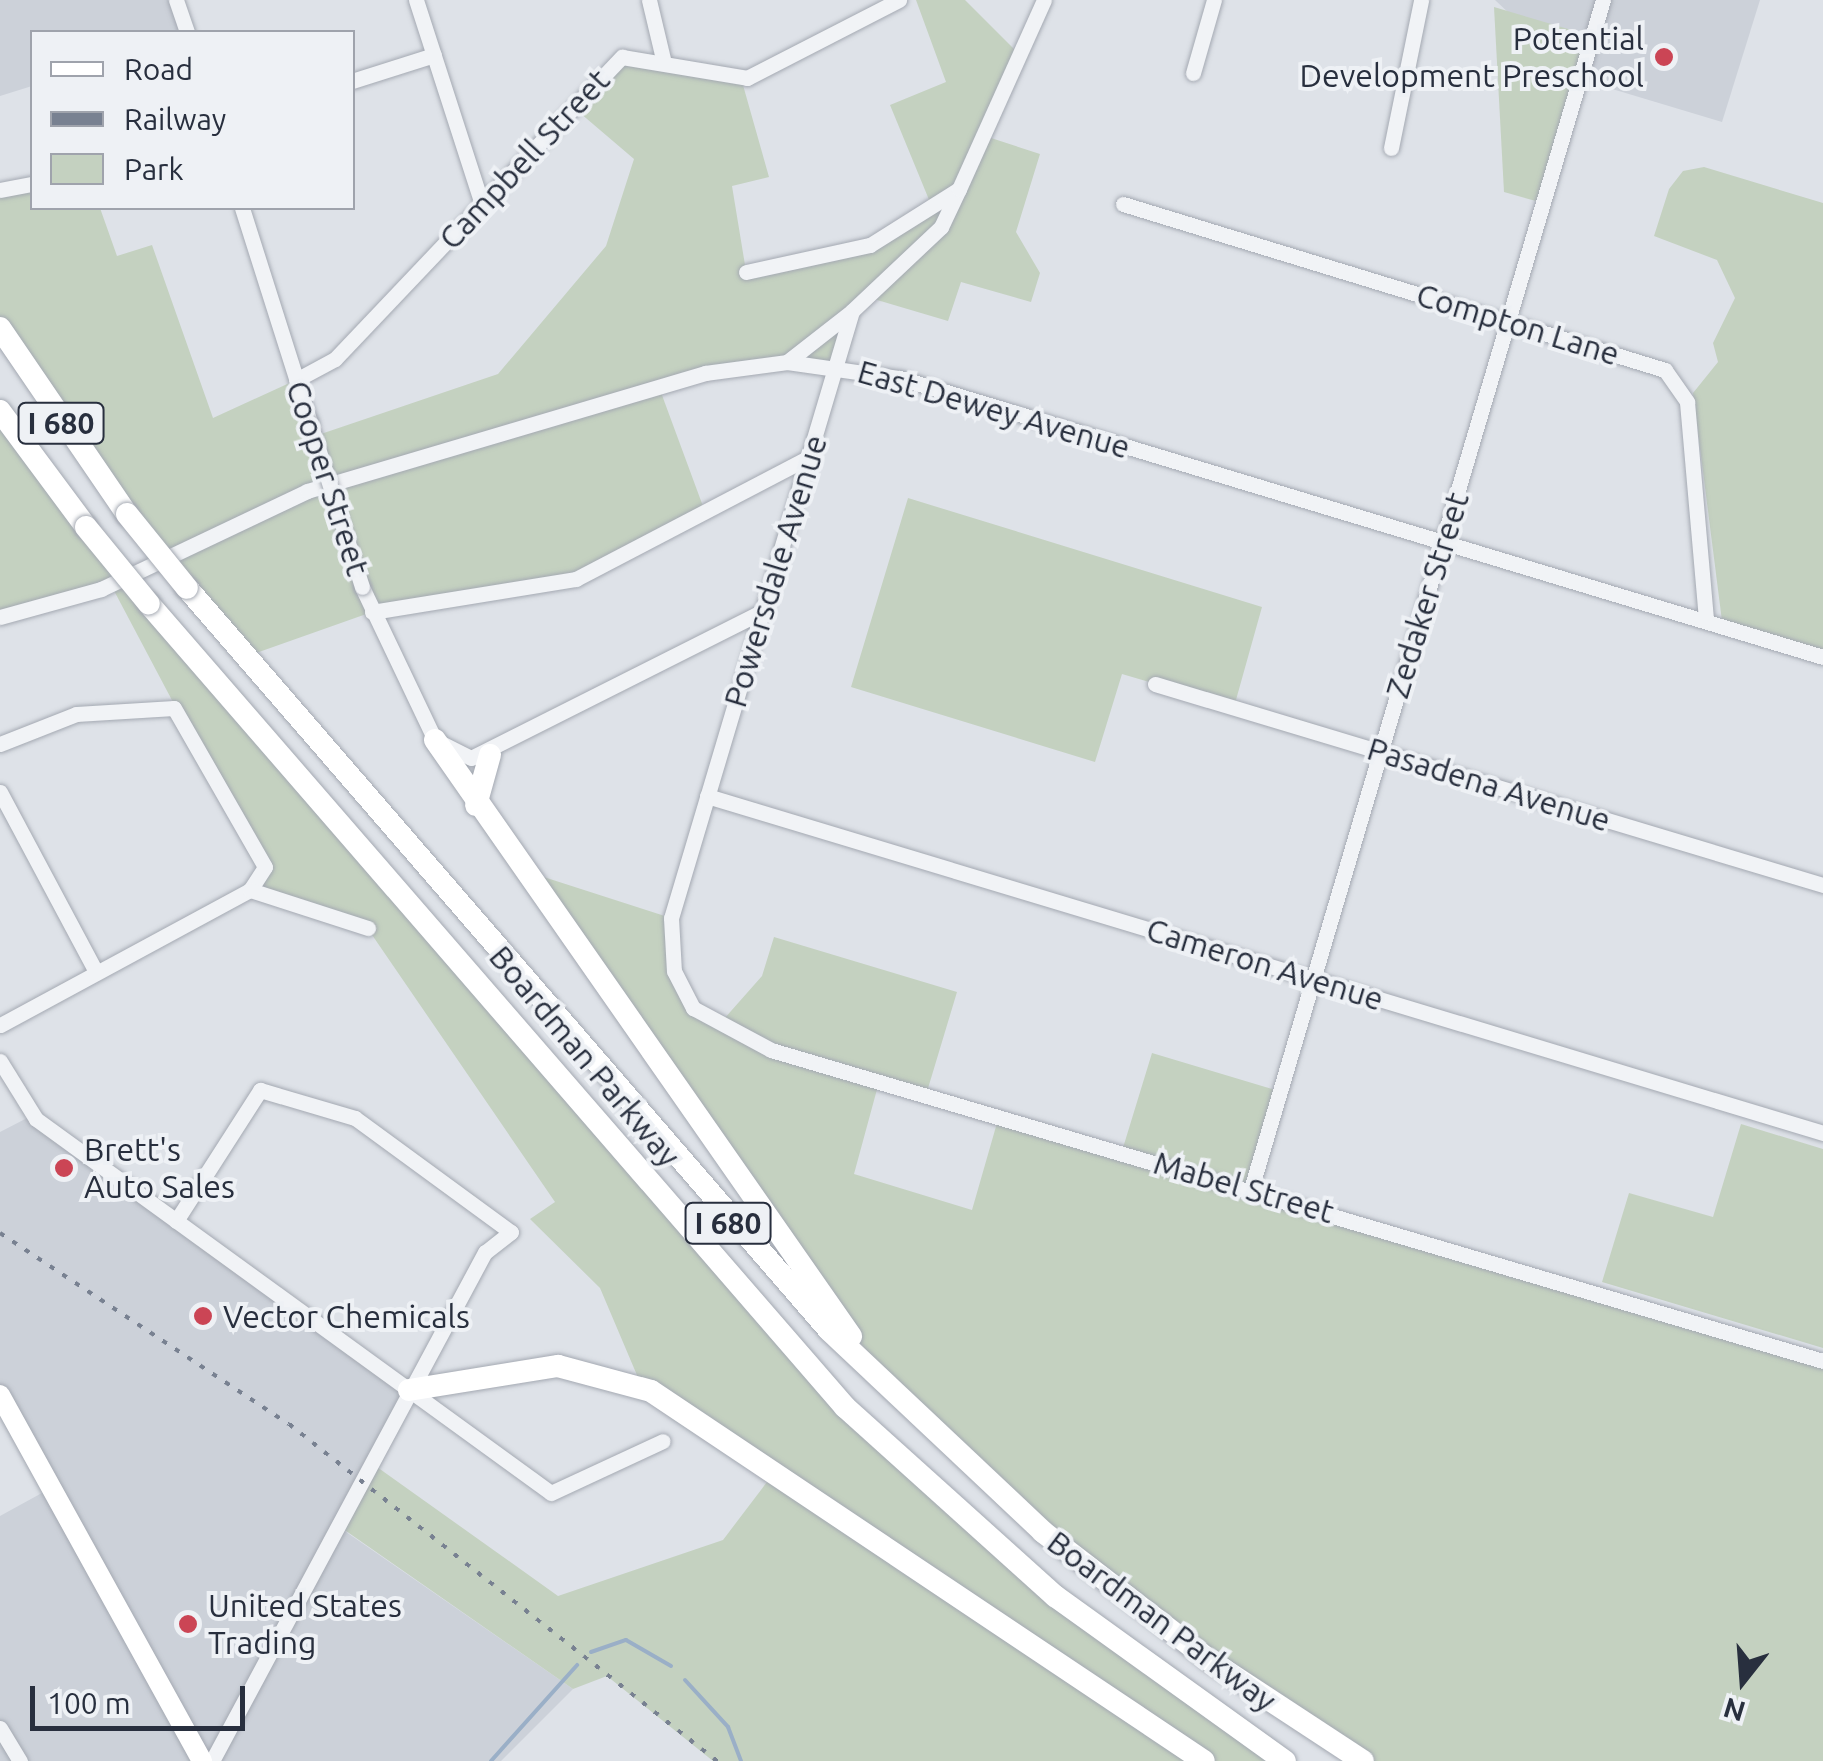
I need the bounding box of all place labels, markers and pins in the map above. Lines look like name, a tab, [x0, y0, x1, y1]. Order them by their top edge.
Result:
place label: Potential Development Preschool	[1299, 20, 1644, 95]
marker: Potential Development Preschool	[1653, 46, 1675, 68]
place label: Brett's Auto Sales	[84, 1131, 235, 1206]
marker: Brett's Auto Sales	[53, 1157, 75, 1179]
place label: Vector Chemicals	[223, 1297, 470, 1335]
marker: Vector Chemicals	[192, 1305, 214, 1327]
place label: United States Trading	[208, 1587, 402, 1662]
marker: United States Trading	[177, 1613, 199, 1635]

